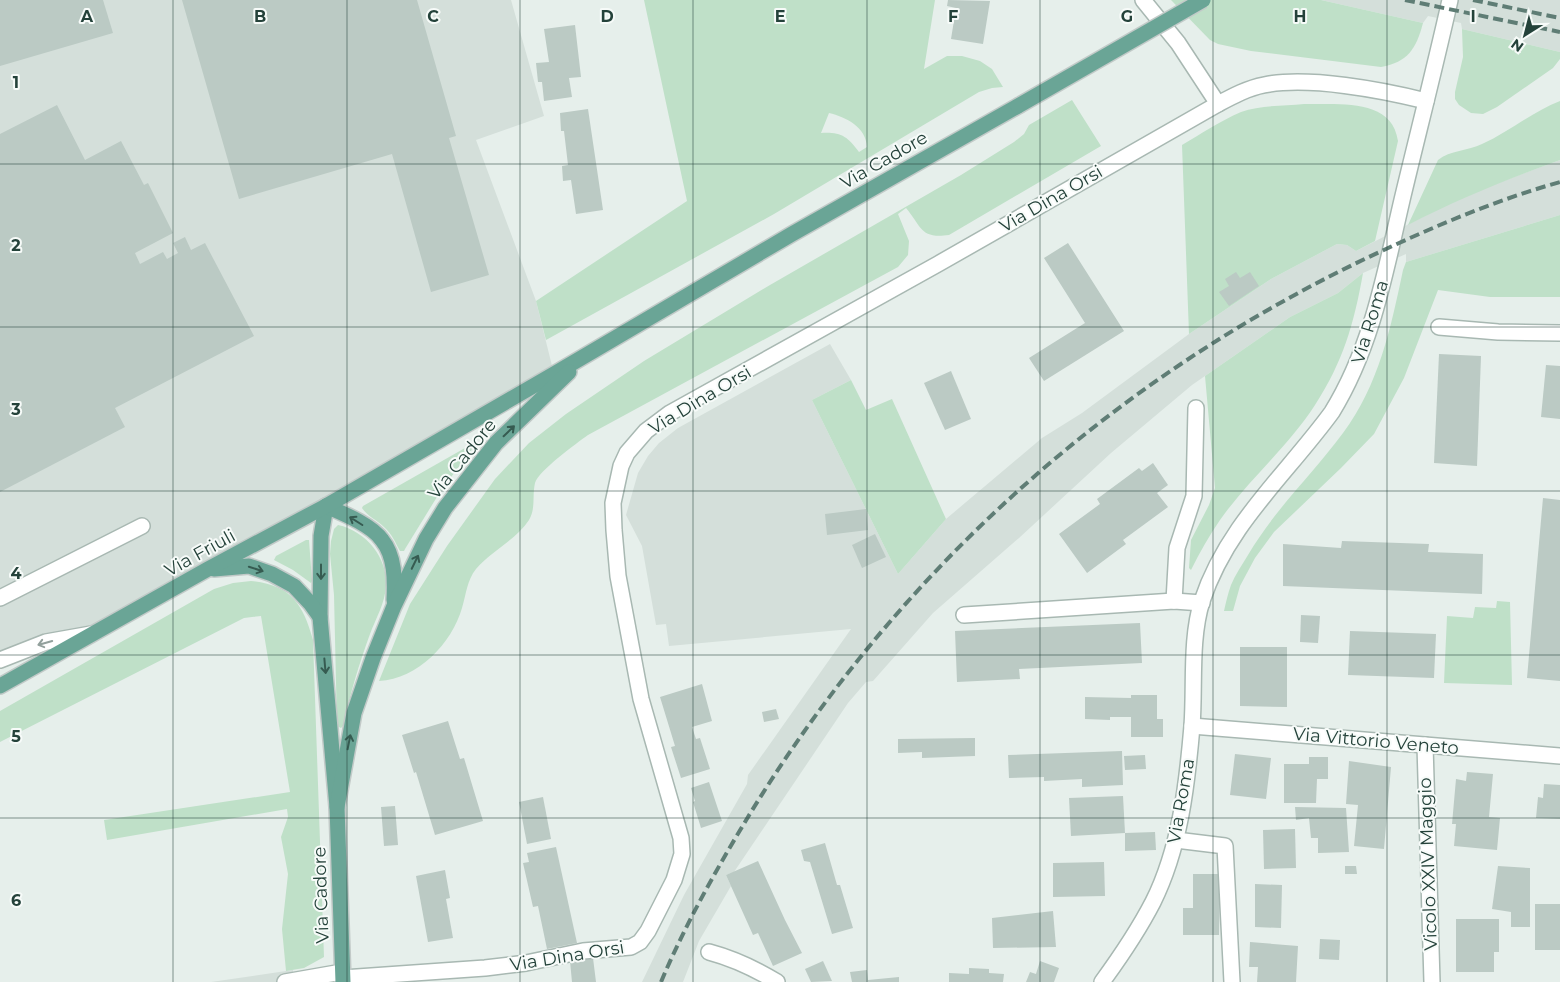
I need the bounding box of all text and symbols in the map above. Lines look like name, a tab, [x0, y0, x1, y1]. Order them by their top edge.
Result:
text: A	[80, 7, 94, 26]
text: B	[254, 7, 266, 26]
text: C	[427, 7, 439, 26]
text: D	[600, 7, 614, 26]
text: E	[775, 7, 785, 26]
text: F	[948, 7, 958, 26]
text: G	[1121, 7, 1133, 26]
text: H	[1294, 7, 1306, 26]
text: I	[1470, 7, 1476, 26]
north arrow	[1500, 10, 1550, 60]
text: N	[1507, 35, 1527, 56]
text: 1	[13, 73, 19, 92]
street label: Via Cadore	[836, 126, 932, 194]
street label: Via Dina Orsi	[995, 161, 1107, 237]
text: 2	[11, 236, 21, 255]
street label: Via Roma	[1347, 277, 1393, 367]
street label: Via Dina Orsi	[645, 361, 755, 439]
text: 3	[10, 400, 21, 419]
street label: Via Cadore	[423, 414, 501, 504]
one-way arrow	[503, 425, 515, 437]
one-way arrow	[350, 515, 364, 525]
street label: Via Friuli	[161, 525, 239, 581]
one-way arrow	[411, 555, 420, 570]
one-way arrow	[316, 563, 326, 579]
text: 4	[10, 564, 22, 583]
one-way arrow	[248, 565, 263, 574]
one-way arrow	[38, 639, 54, 649]
one-way arrow	[320, 657, 329, 673]
street label: Via Vittorio Veneto	[1292, 723, 1460, 759]
text: 5	[11, 727, 21, 746]
one-way arrow	[345, 734, 354, 750]
street label: Via Roma	[1163, 757, 1199, 845]
street label: Vicolo XXIV Maggio	[1414, 777, 1442, 951]
street label: Via Cadore	[308, 846, 334, 944]
text: 6	[11, 891, 21, 910]
street label: Via Dina Orsi	[508, 936, 626, 976]

